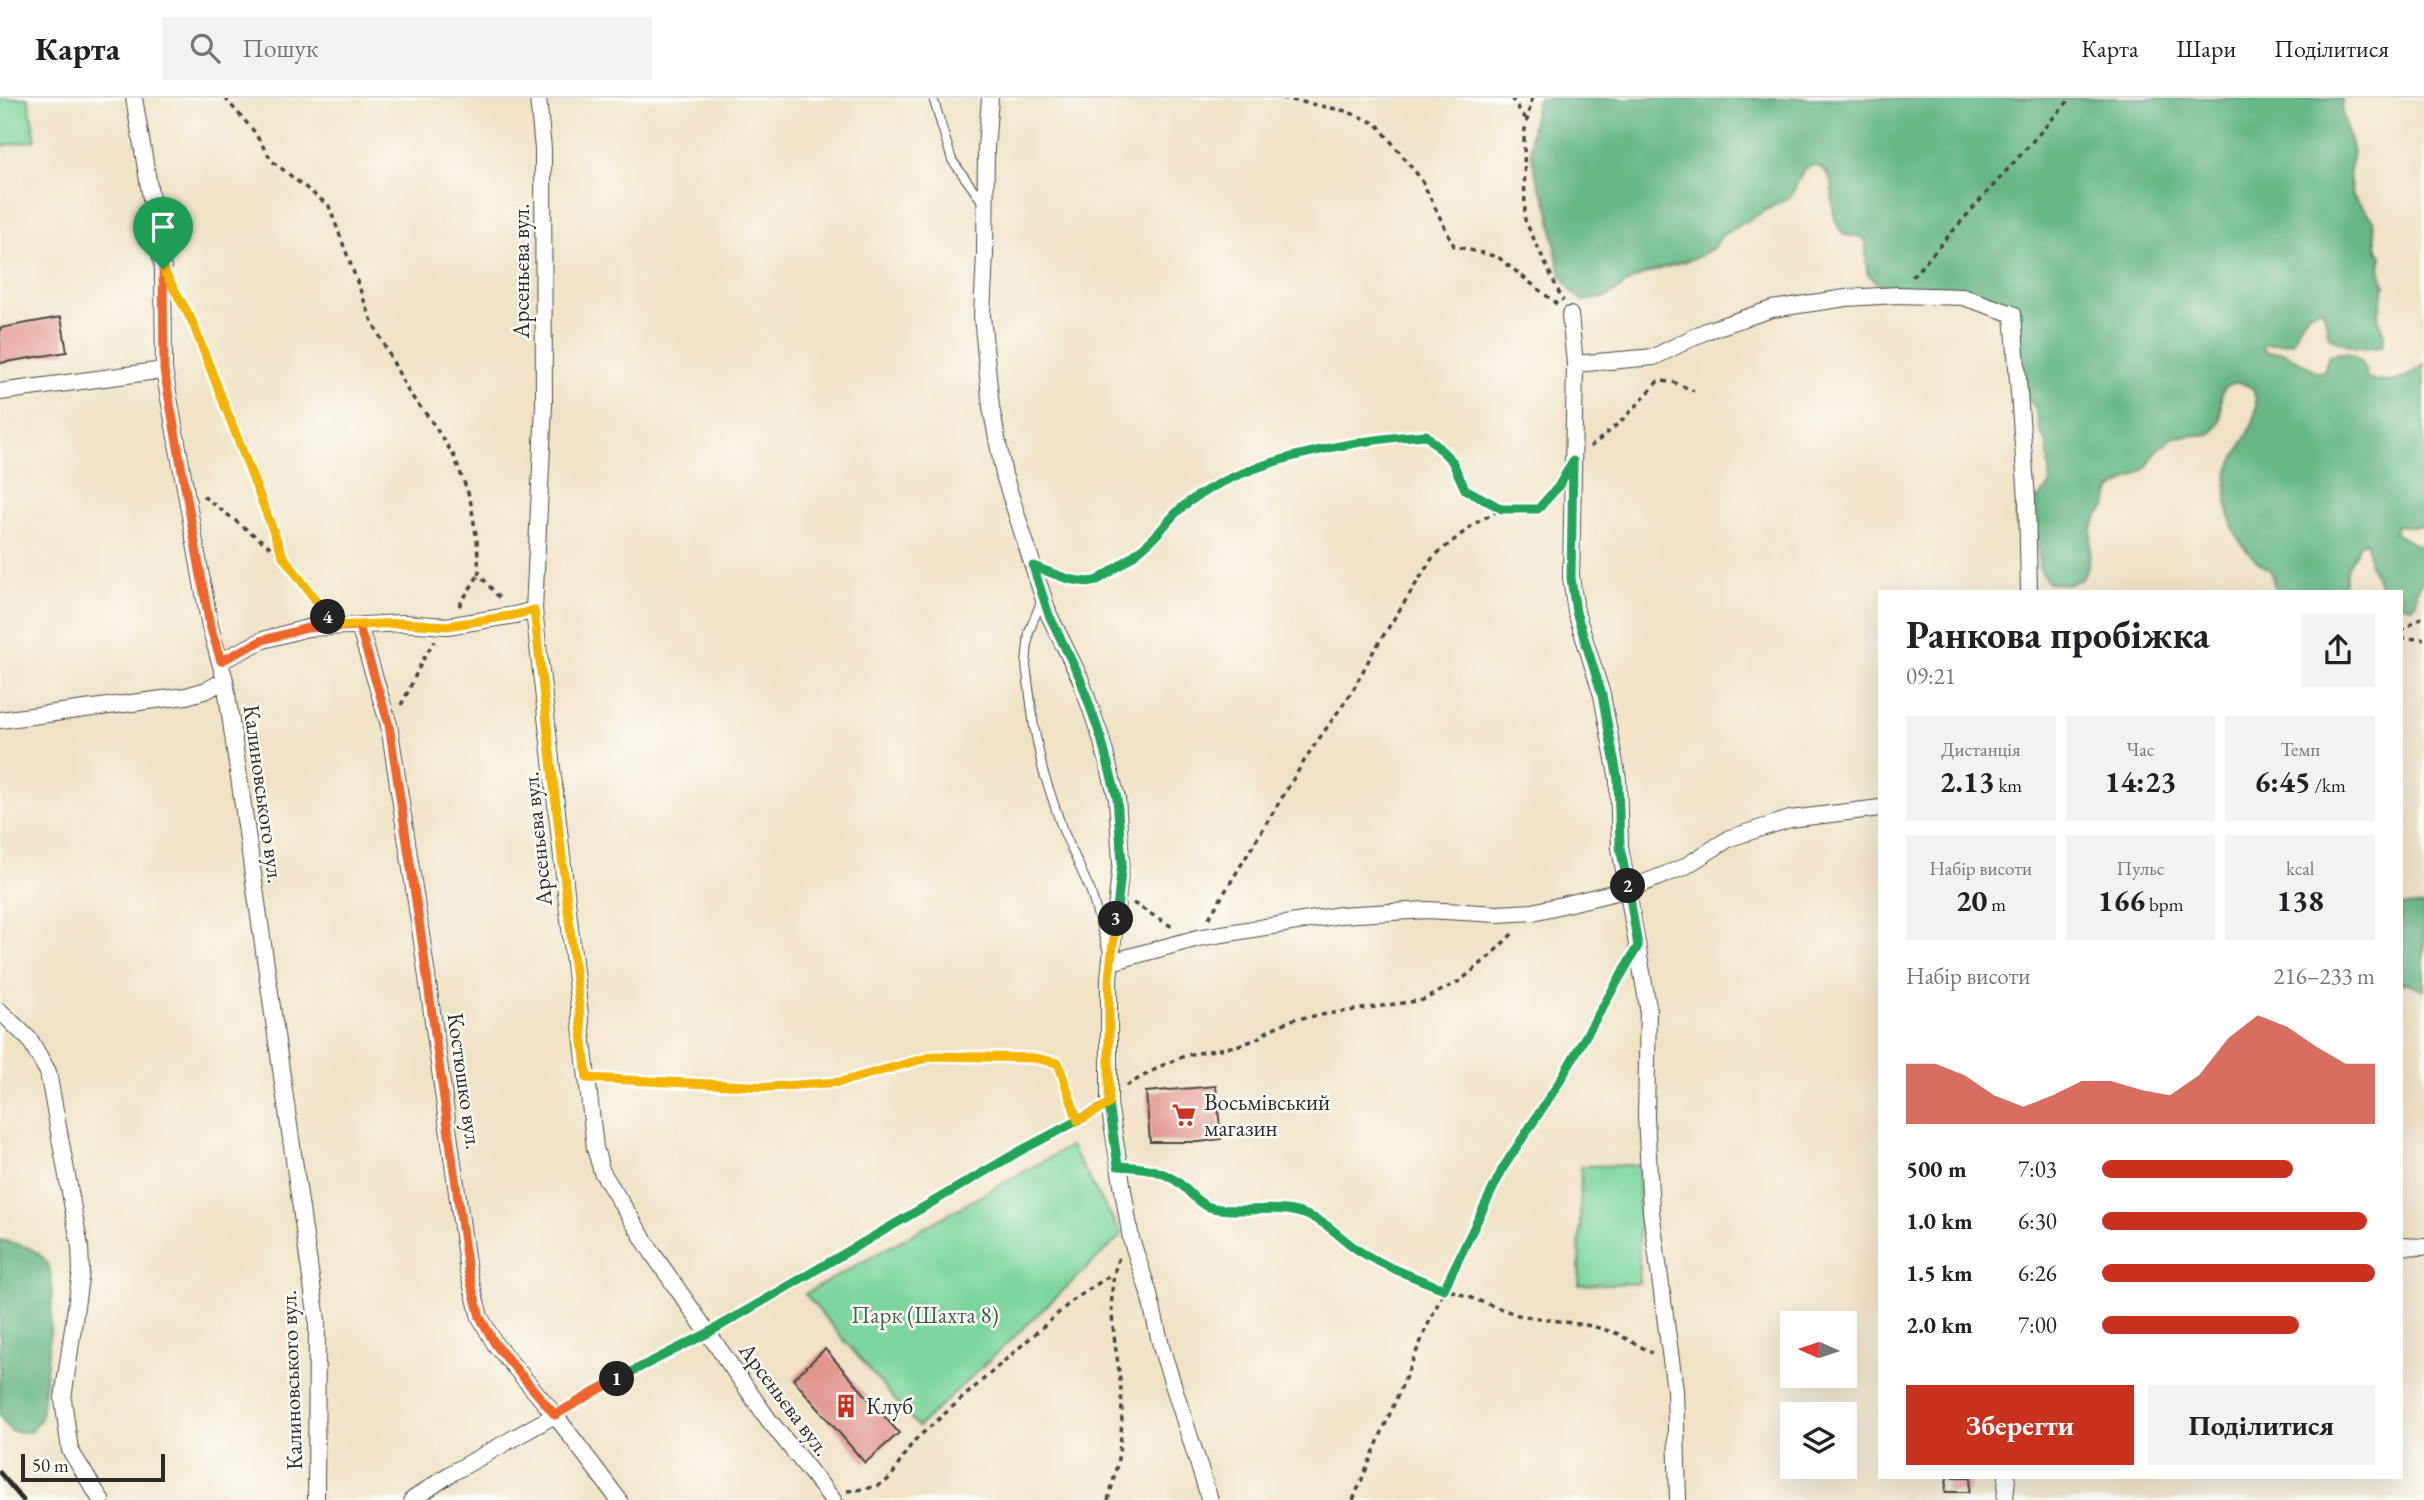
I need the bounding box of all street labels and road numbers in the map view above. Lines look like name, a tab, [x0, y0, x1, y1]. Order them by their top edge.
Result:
street label: Арсеньєва вул.	[506, 204, 536, 339]
street label: Калиновського вул.	[237, 703, 291, 885]
street label: Арсеньєва вул.	[515, 770, 559, 909]
street label: Костюшко вул.	[441, 1011, 489, 1151]
street label: Калиновського вул.	[273, 1290, 309, 1470]
street label: Арсеньєва вул.	[732, 1335, 838, 1462]

